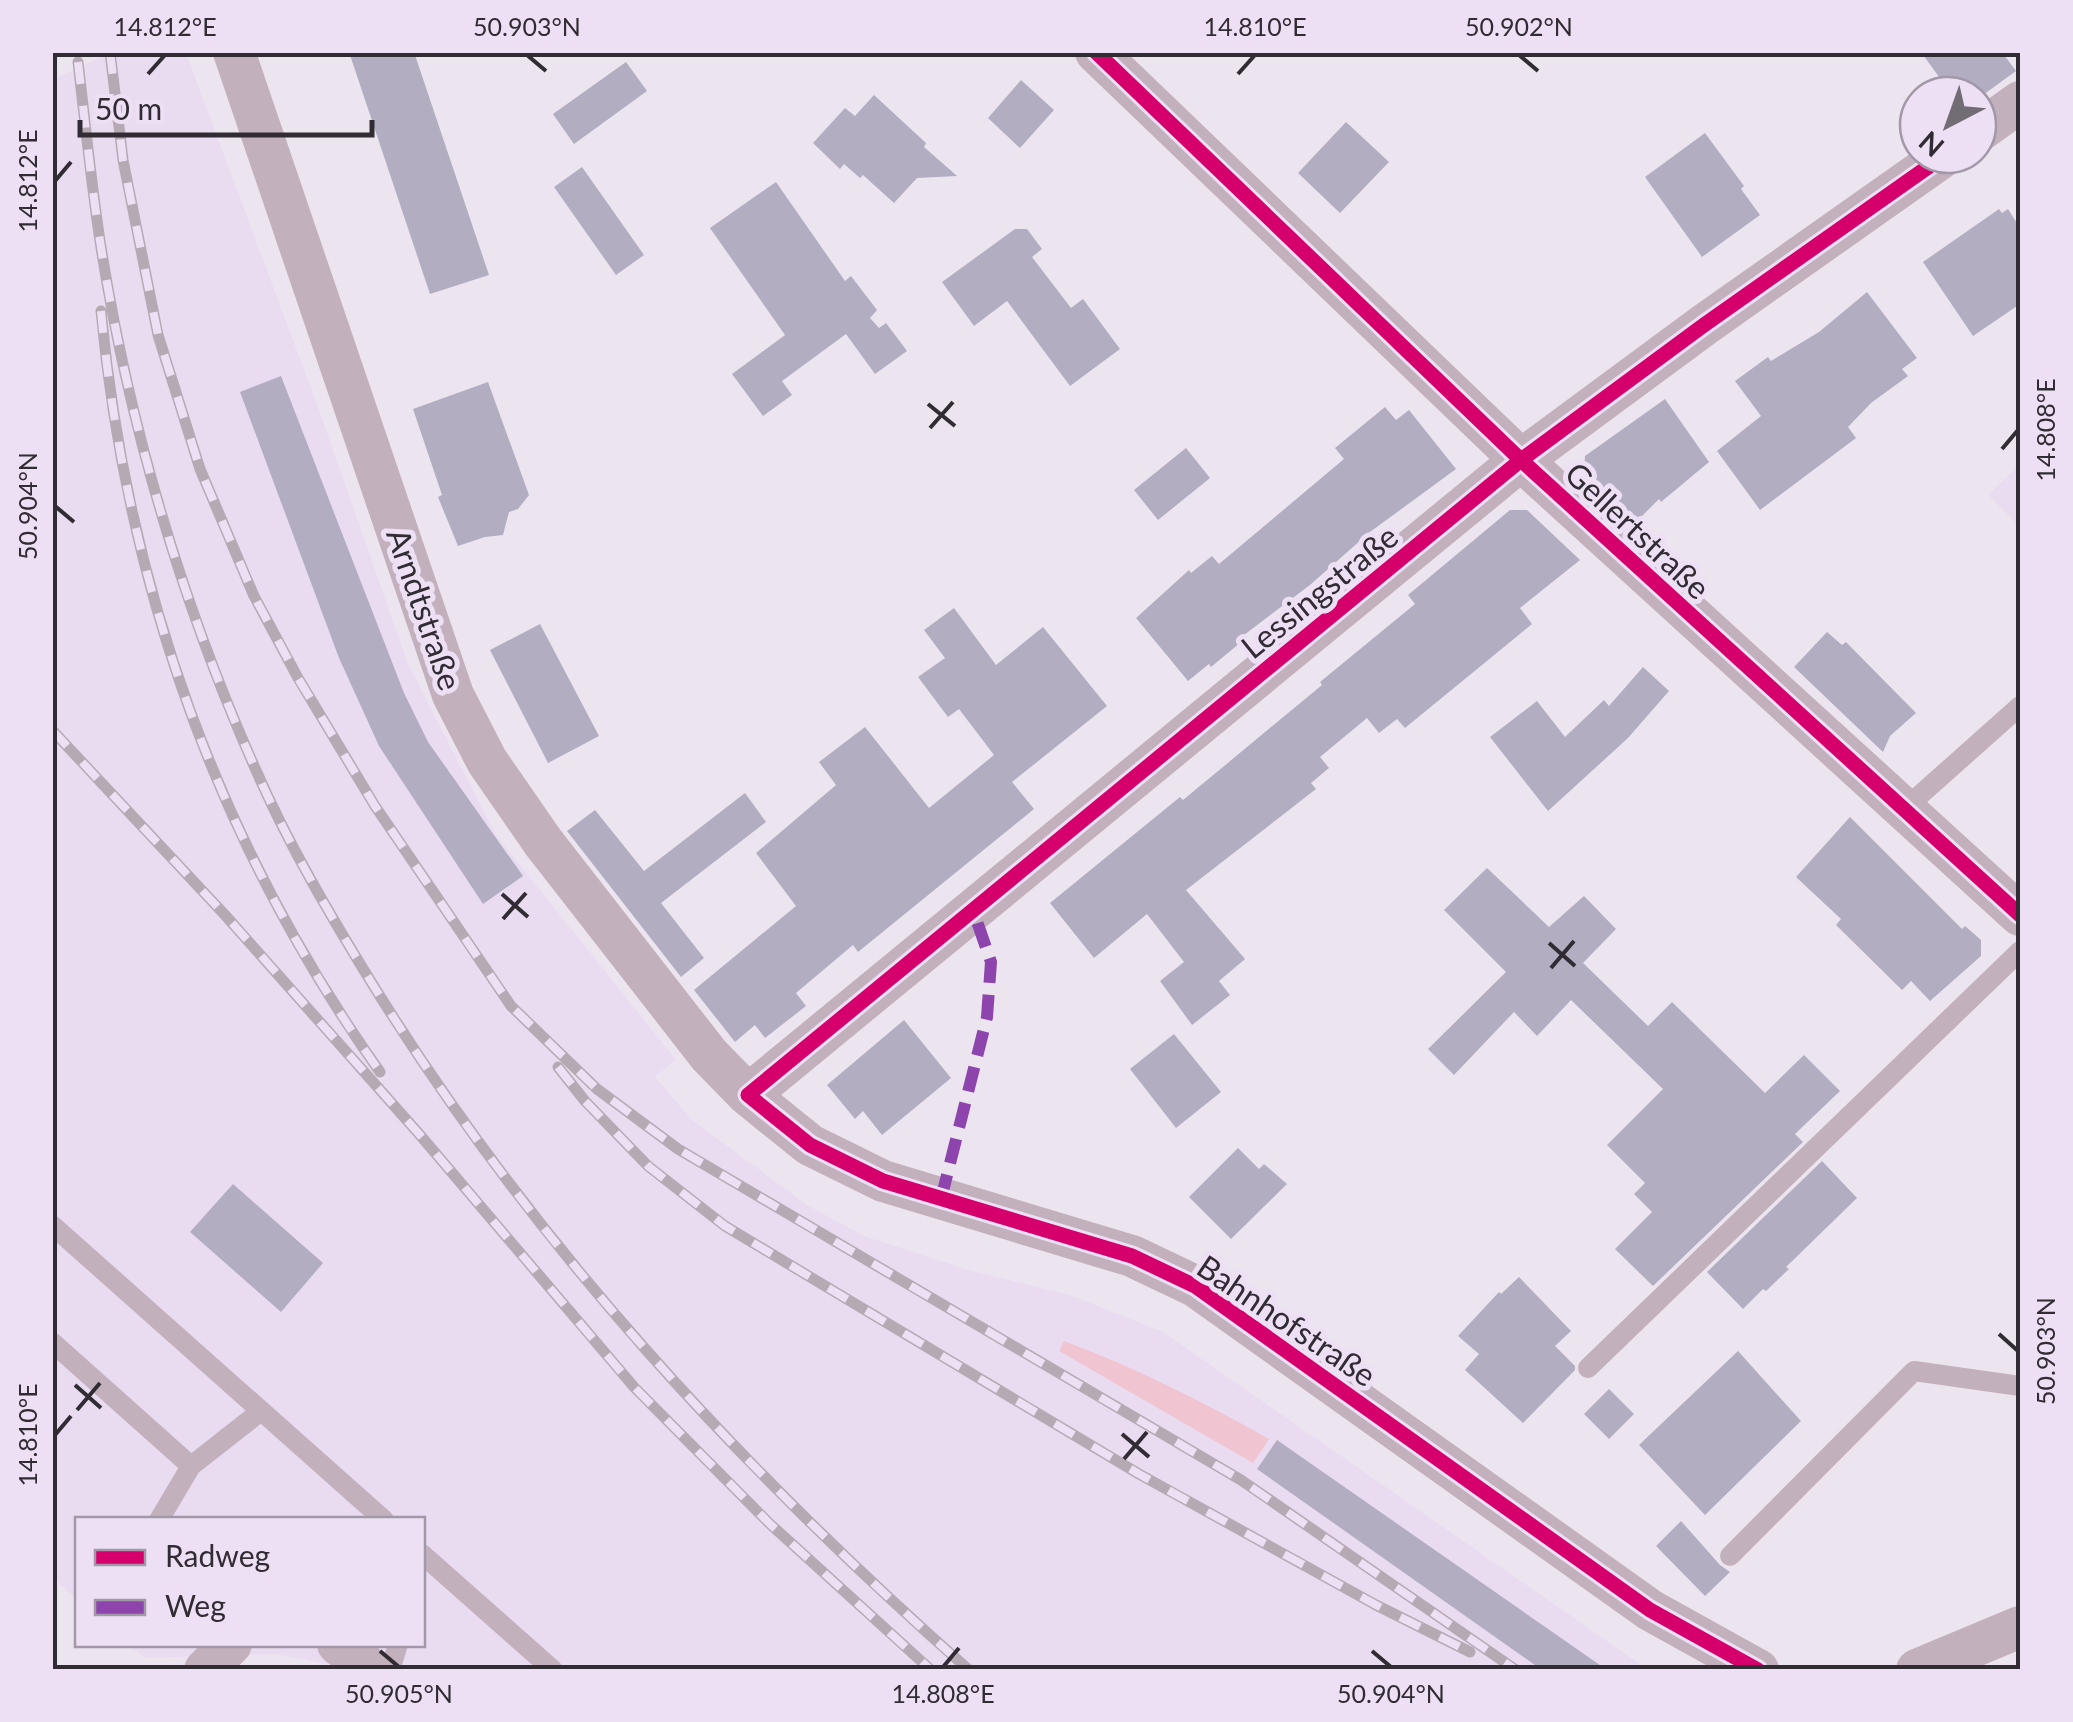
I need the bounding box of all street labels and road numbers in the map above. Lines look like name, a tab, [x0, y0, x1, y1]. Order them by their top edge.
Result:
street label: Gellertstraße	[1558, 453, 1718, 607]
street label: Lessingstraße	[1233, 516, 1405, 666]
street label: Arndtstraße	[379, 523, 471, 695]
street label: Bahnhofstraße	[1190, 1246, 1384, 1394]

